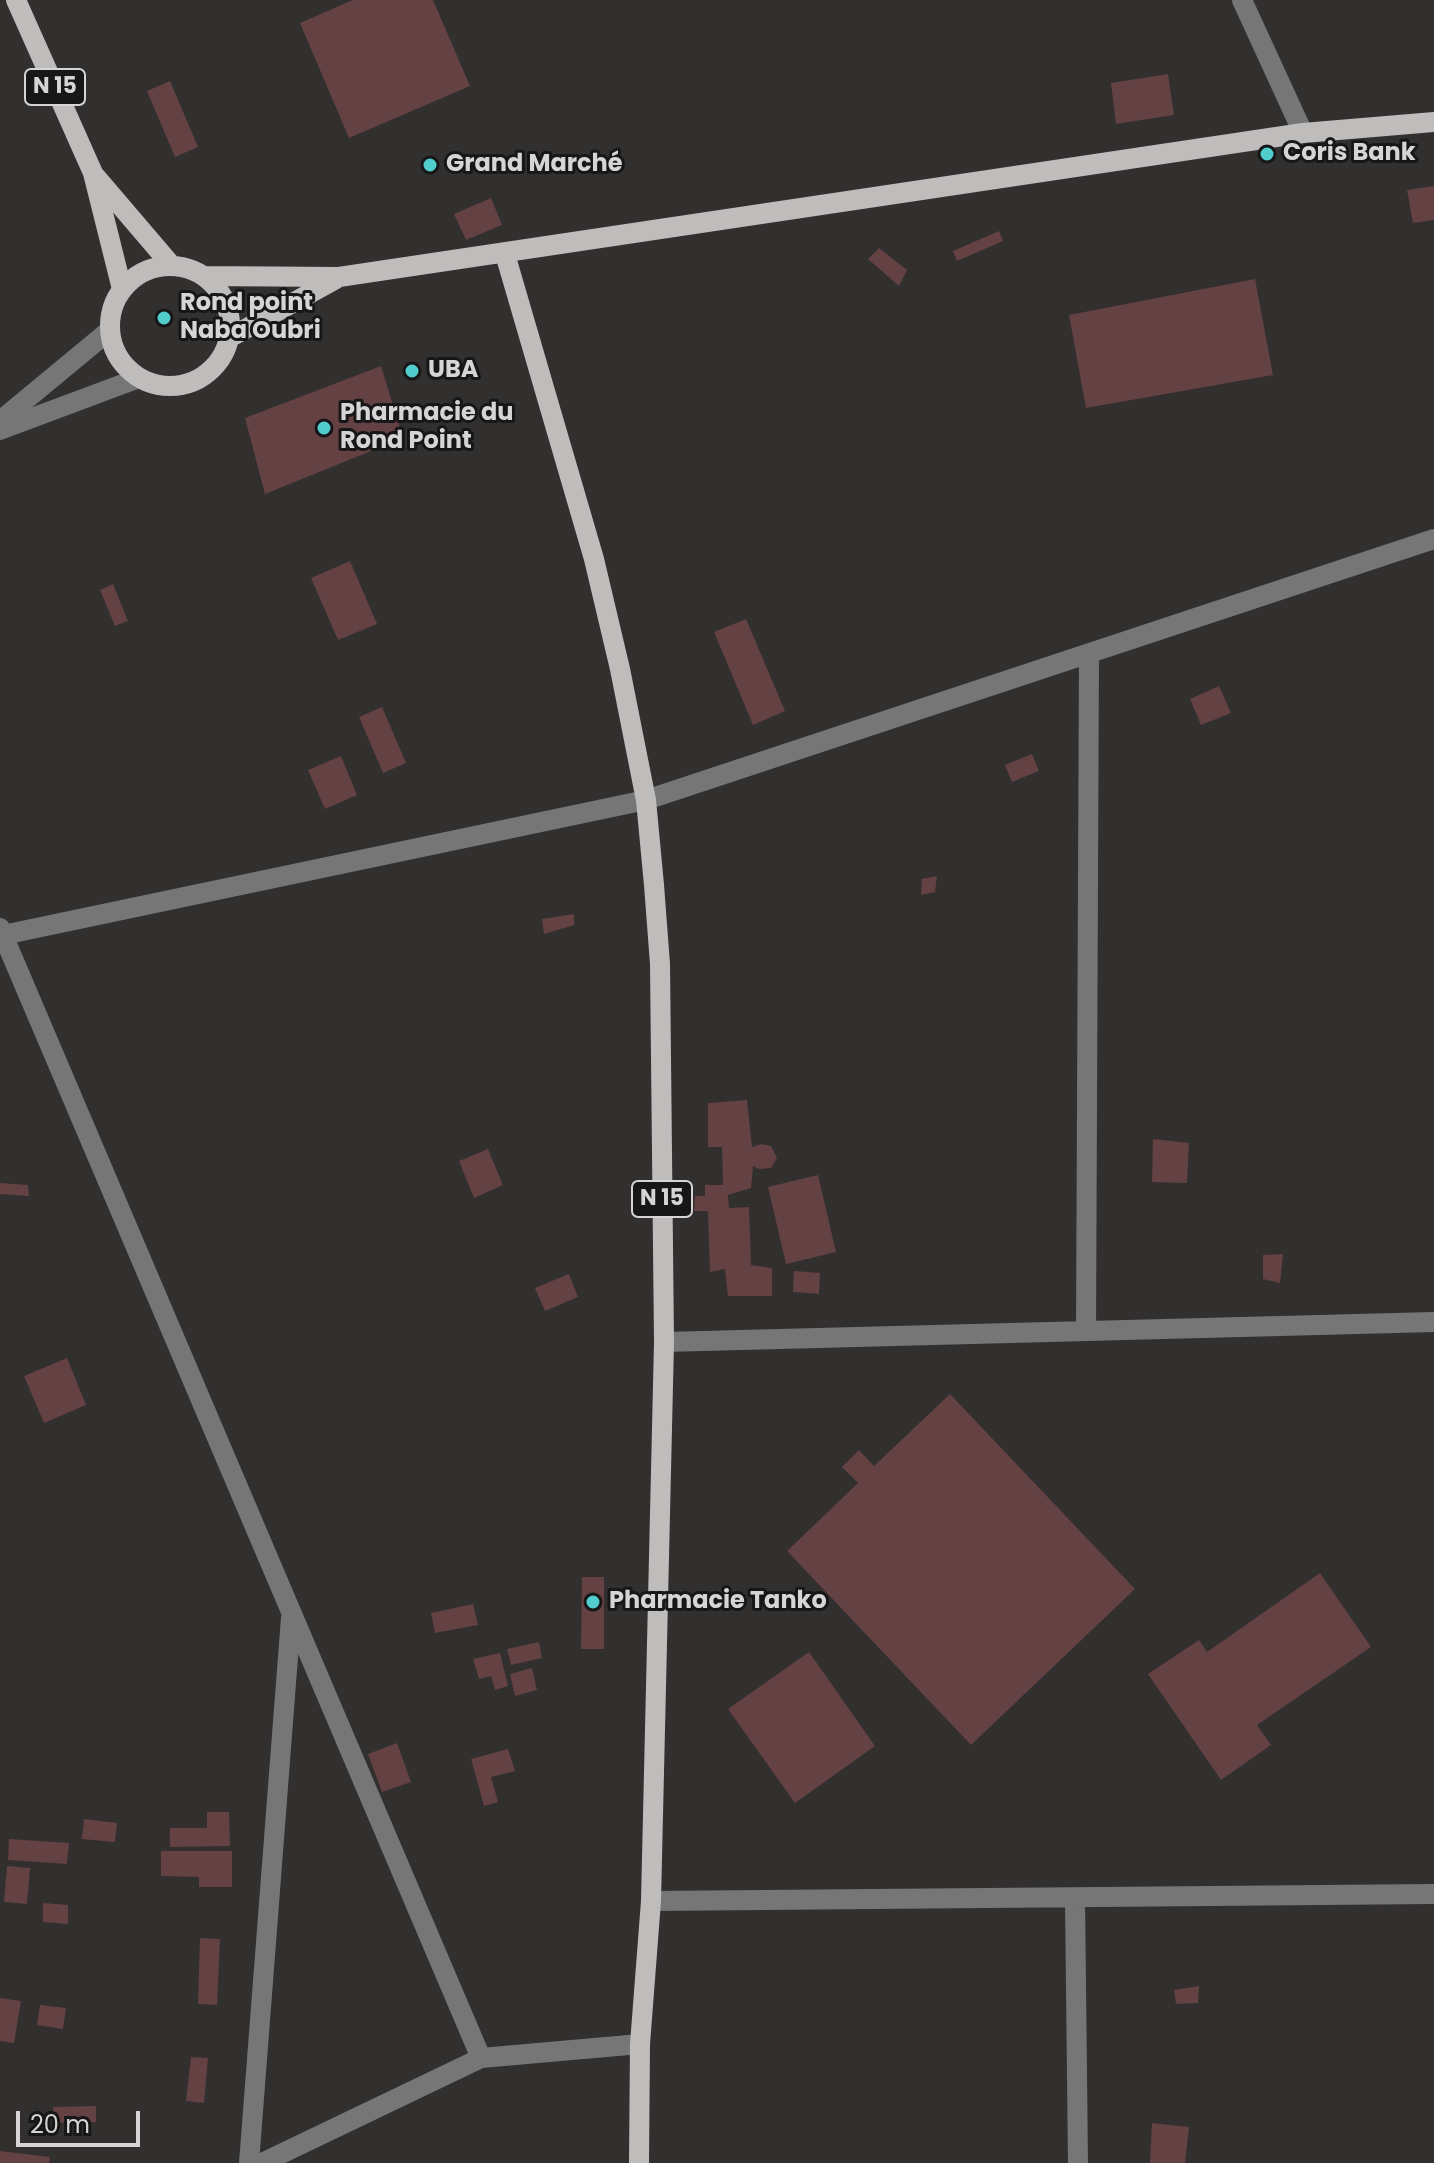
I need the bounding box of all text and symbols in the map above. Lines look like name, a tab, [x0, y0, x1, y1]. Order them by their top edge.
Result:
road number: N 15	[25, 69, 85, 105]
place label: Coris Bank	[1283, 140, 1416, 168]
marker: Coris Bank	[1258, 145, 1276, 163]
place label: Grand Marché	[446, 151, 622, 179]
marker: Grand Marché	[421, 156, 439, 174]
place label: Rond point Naba Oubri	[180, 290, 321, 346]
marker: Rond point Naba Oubri	[155, 309, 173, 327]
place label: UBA	[428, 357, 478, 385]
marker: UBA	[403, 362, 421, 380]
place label: Pharmacie du Rond Point	[340, 400, 513, 456]
marker: Pharmacie du Rond Point	[315, 419, 333, 437]
road number: N 15	[632, 1181, 692, 1217]
place label: Pharmacie Tanko	[609, 1588, 827, 1616]
marker: Pharmacie Tanko	[584, 1593, 602, 1611]
scale bar	[20, 2095, 144, 2145]
text: 20 m	[30, 2108, 90, 2141]

